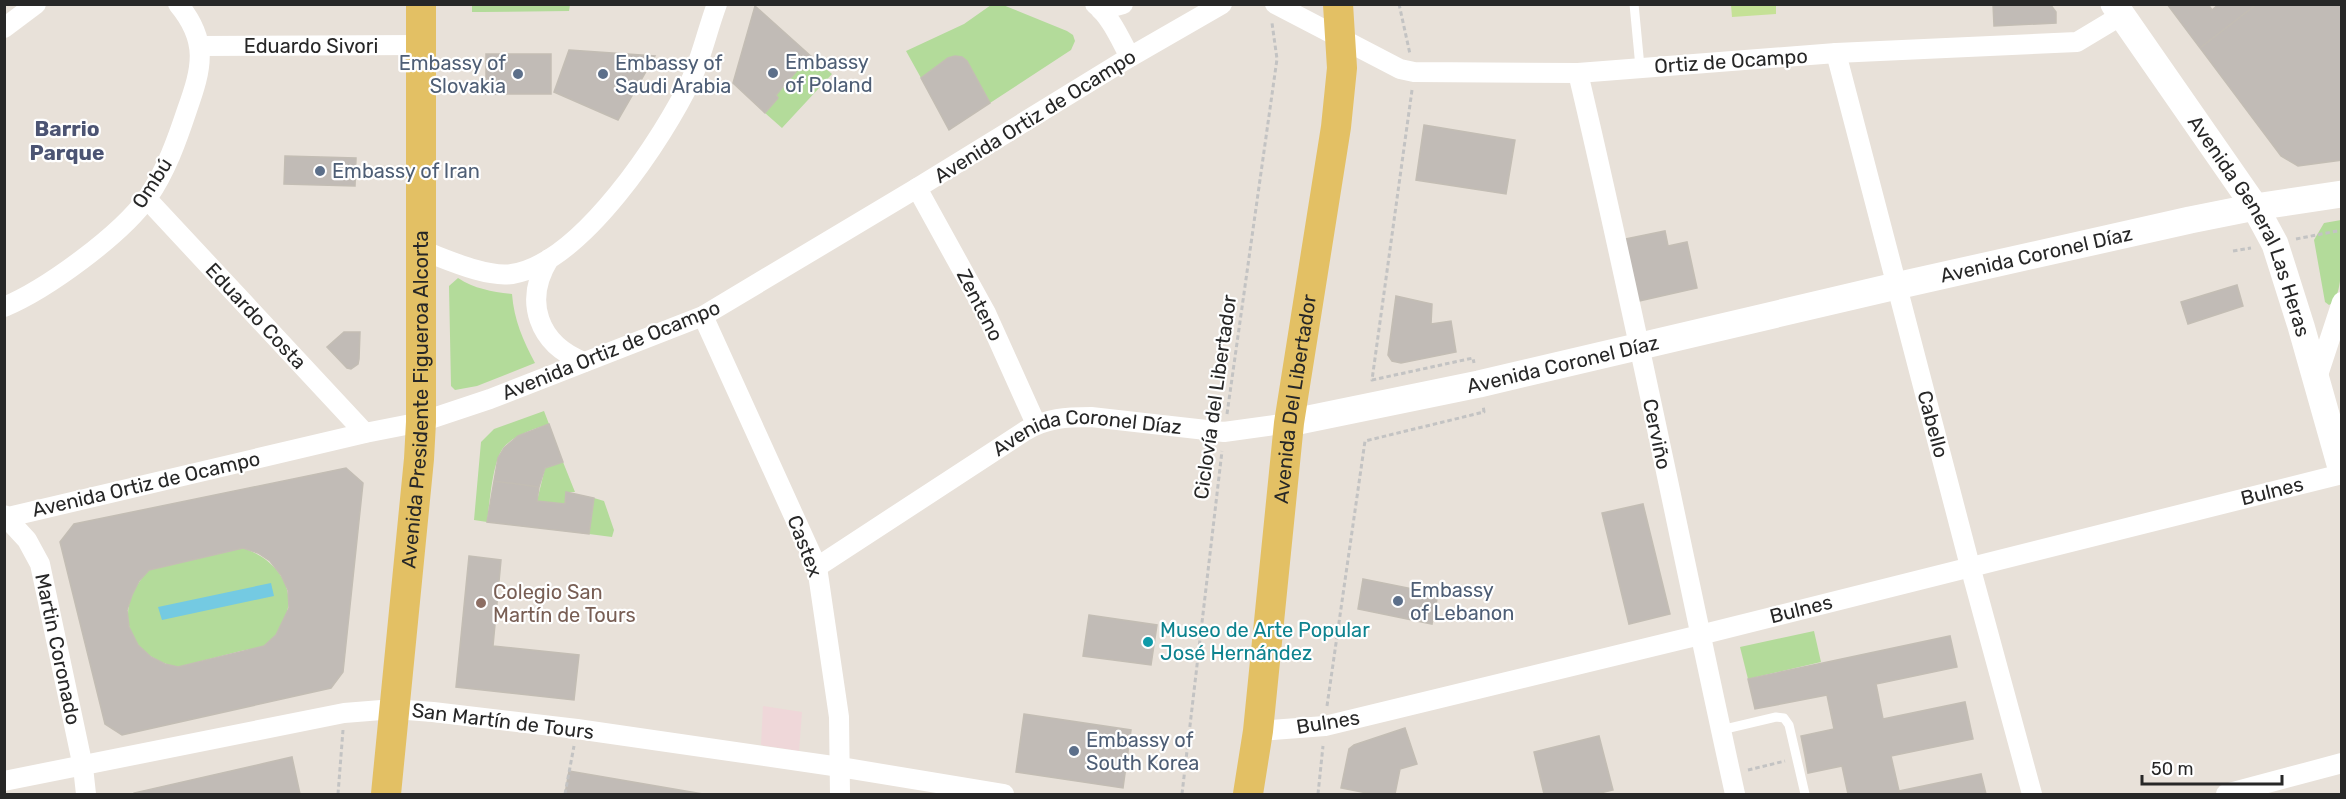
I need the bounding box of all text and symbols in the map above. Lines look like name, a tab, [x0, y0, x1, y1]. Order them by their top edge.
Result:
street label: Eduardo Sivori	[244, 34, 378, 58]
street label: Avenida Ortiz de Ocampo	[930, 44, 1140, 188]
street label: Ortiz de Ocampo	[1654, 44, 1808, 78]
place label: Embassy of Poland	[785, 50, 873, 97]
place label: Embassy of Slovakia	[399, 51, 506, 98]
place label: Embassy of Saudi Arabia	[615, 51, 731, 98]
marker: Embassy of Poland	[766, 66, 780, 80]
marker: Embassy of Slovakia	[511, 67, 525, 81]
marker: Embassy of Saudi Arabia	[596, 67, 610, 81]
street label: Avenida General Las Heras	[2183, 111, 2315, 339]
district label: Barrio Parque	[30, 116, 104, 165]
street label: Ombú	[127, 153, 177, 213]
place label: Embassy of Iran	[332, 159, 480, 183]
marker: Embassy of Iran	[313, 164, 327, 178]
street label: Avenida Coronel Díaz	[1938, 221, 2135, 288]
street label: Avenida Presidente Figueroa Alcorta	[396, 230, 433, 569]
street label: Eduardo Costa	[201, 258, 311, 374]
street label: Zenteno	[952, 265, 1008, 345]
street label: Avenida Del Libertador	[1269, 292, 1321, 505]
street label: Ciclovía del Libertador	[1189, 293, 1241, 501]
street label: Avenida Ortiz de Ocampo	[498, 295, 724, 405]
street label: Avenida Coronel Díaz	[1465, 330, 1661, 398]
street label: Cabello	[1913, 388, 1953, 460]
street label: Cerviño	[1638, 396, 1676, 472]
street label: Avenida Coronel Díaz	[988, 405, 1183, 461]
street label: Avenida Ortiz de Ocampo	[30, 446, 262, 522]
street label: Bulnes	[2238, 472, 2306, 510]
street label: Castex	[782, 512, 828, 580]
street label: Martin Coronado	[30, 571, 86, 727]
place label: Embassy of Lebanon	[1410, 578, 1514, 625]
place label: Colegio San Martín de Tours	[493, 580, 636, 627]
street label: Bulnes	[1767, 590, 1835, 628]
marker: Embassy of Lebanon	[1391, 594, 1405, 608]
marker: Colegio San Martín de Tours	[474, 596, 488, 610]
place label: Museo de Arte Popular José Hernández	[1160, 618, 1370, 665]
marker: Museo de Arte Popular José Hernández	[1141, 635, 1155, 649]
street label: San Martín de Tours	[411, 698, 595, 744]
street label: Bulnes	[1295, 705, 1361, 739]
place label: Embassy of South Korea	[1086, 728, 1199, 775]
marker: Embassy of South Korea	[1067, 744, 1081, 758]
scale bar	[2142, 748, 2282, 786]
text: 50 m	[2151, 758, 2194, 780]

